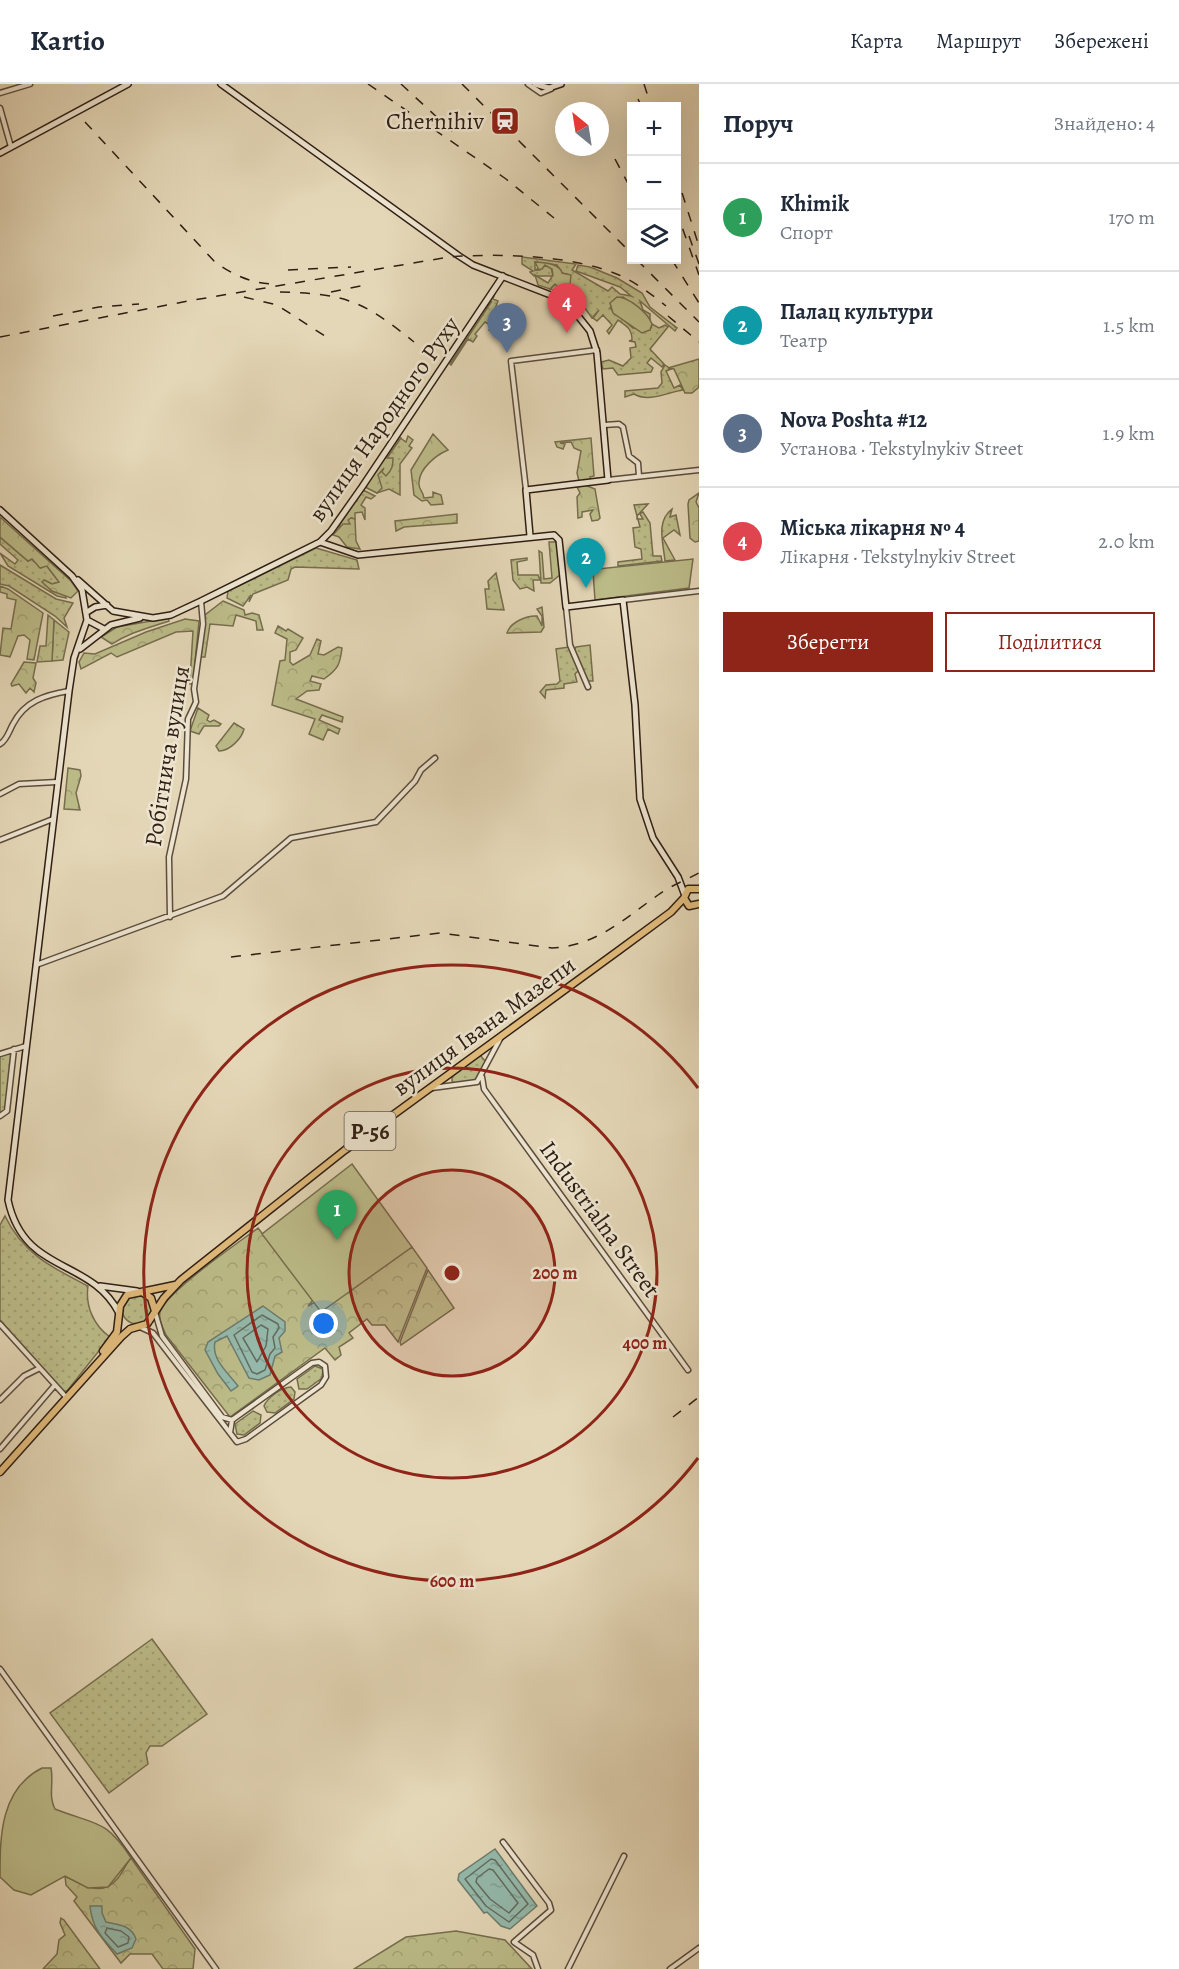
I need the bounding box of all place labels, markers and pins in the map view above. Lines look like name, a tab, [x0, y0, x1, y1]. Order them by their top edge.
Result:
place label: Chernihiv	[386, 105, 484, 137]
station icon: Chernihiv	[489, 105, 521, 137]
pin: 4	[548, 284, 586, 333]
pin: 3	[488, 304, 526, 353]
pin: 2	[566, 538, 606, 588]
pin: 1	[318, 1190, 356, 1240]
centre of rings	[442, 1263, 462, 1283]

